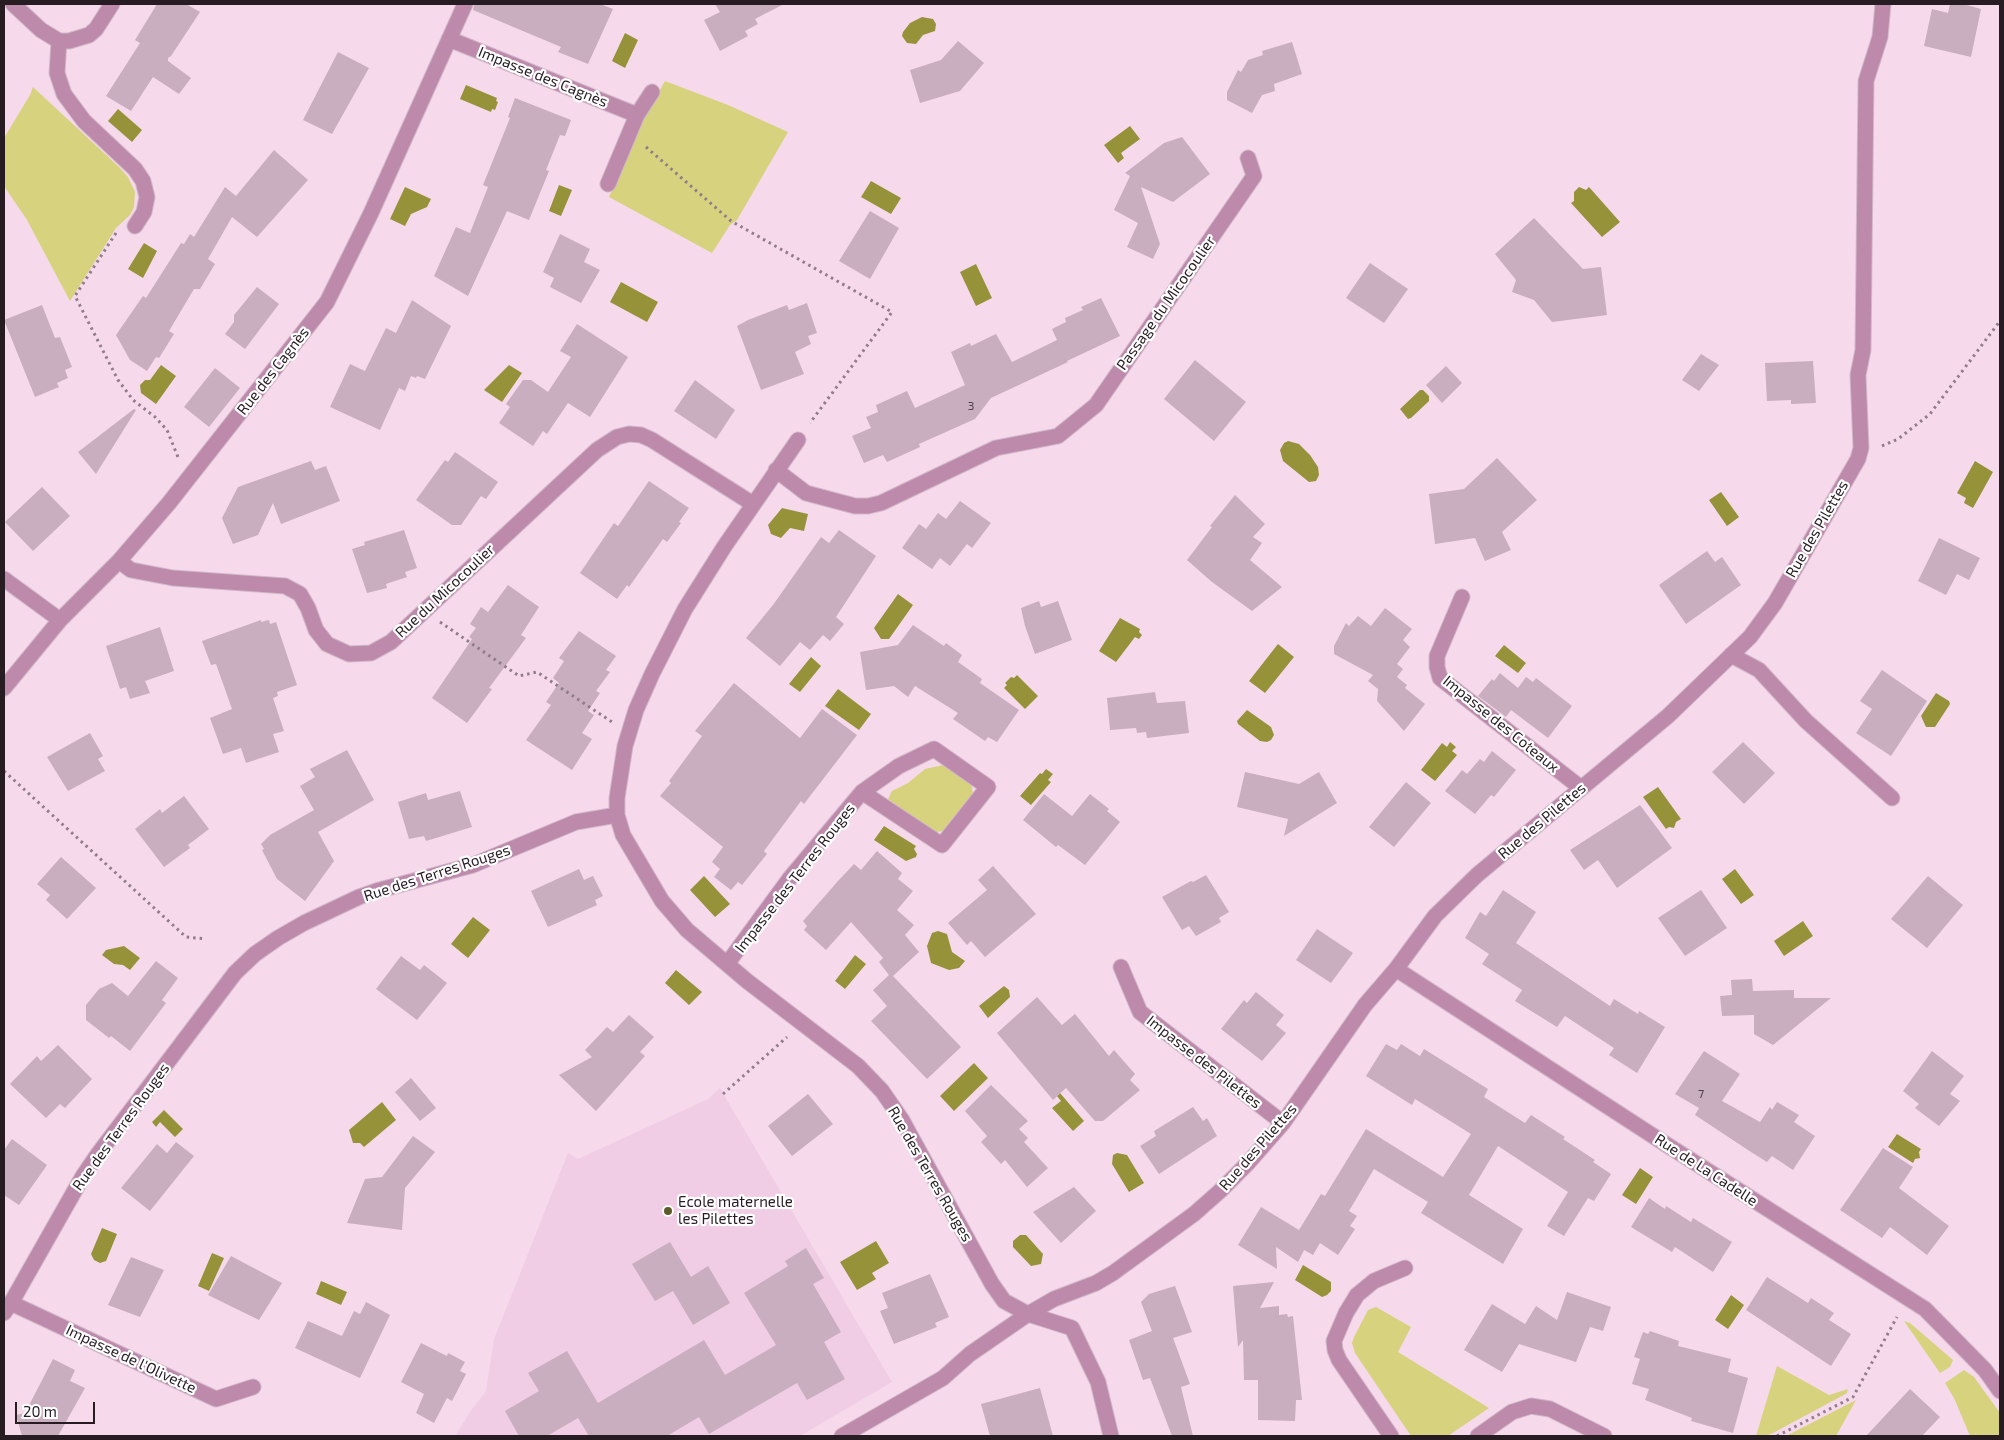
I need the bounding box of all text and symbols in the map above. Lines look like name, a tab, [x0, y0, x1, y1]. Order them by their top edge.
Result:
street label: Impasse des Cagnès	[476, 43, 610, 111]
street label: Passage du Micocoulier	[1113, 232, 1219, 374]
street label: Rue des Cagnès	[233, 324, 313, 418]
house number: 3	[968, 399, 974, 413]
street label: Rue des Pilettes	[1782, 477, 1852, 581]
street label: Rue du Micocoulier	[392, 540, 498, 642]
street label: Impasse des Coteaux	[1439, 672, 1563, 776]
street label: Rue des Pilettes	[1494, 779, 1590, 863]
street label: Impasse des Terres Rouges	[731, 800, 859, 956]
street label: Rue des Terres Rouges	[361, 841, 513, 905]
street label: Impasse des Pilettes	[1143, 1012, 1265, 1112]
street label: Rue des Terres Rouges	[69, 1060, 173, 1194]
house number: 7	[1698, 1087, 1704, 1101]
street label: Rue des Pilettes	[1215, 1100, 1301, 1194]
street label: Rue des Terres Rouges	[884, 1103, 976, 1245]
street label: Rue de La Cadelle	[1651, 1130, 1761, 1210]
place label: Ecole maternelle les Pilettes	[678, 1193, 793, 1228]
marker: Ecole maternelle les Pilettes	[662, 1205, 674, 1217]
street label: Impasse de l'Olivette	[63, 1321, 199, 1397]
scale bar	[18, 1392, 98, 1424]
text: 20 m	[23, 1402, 57, 1420]

